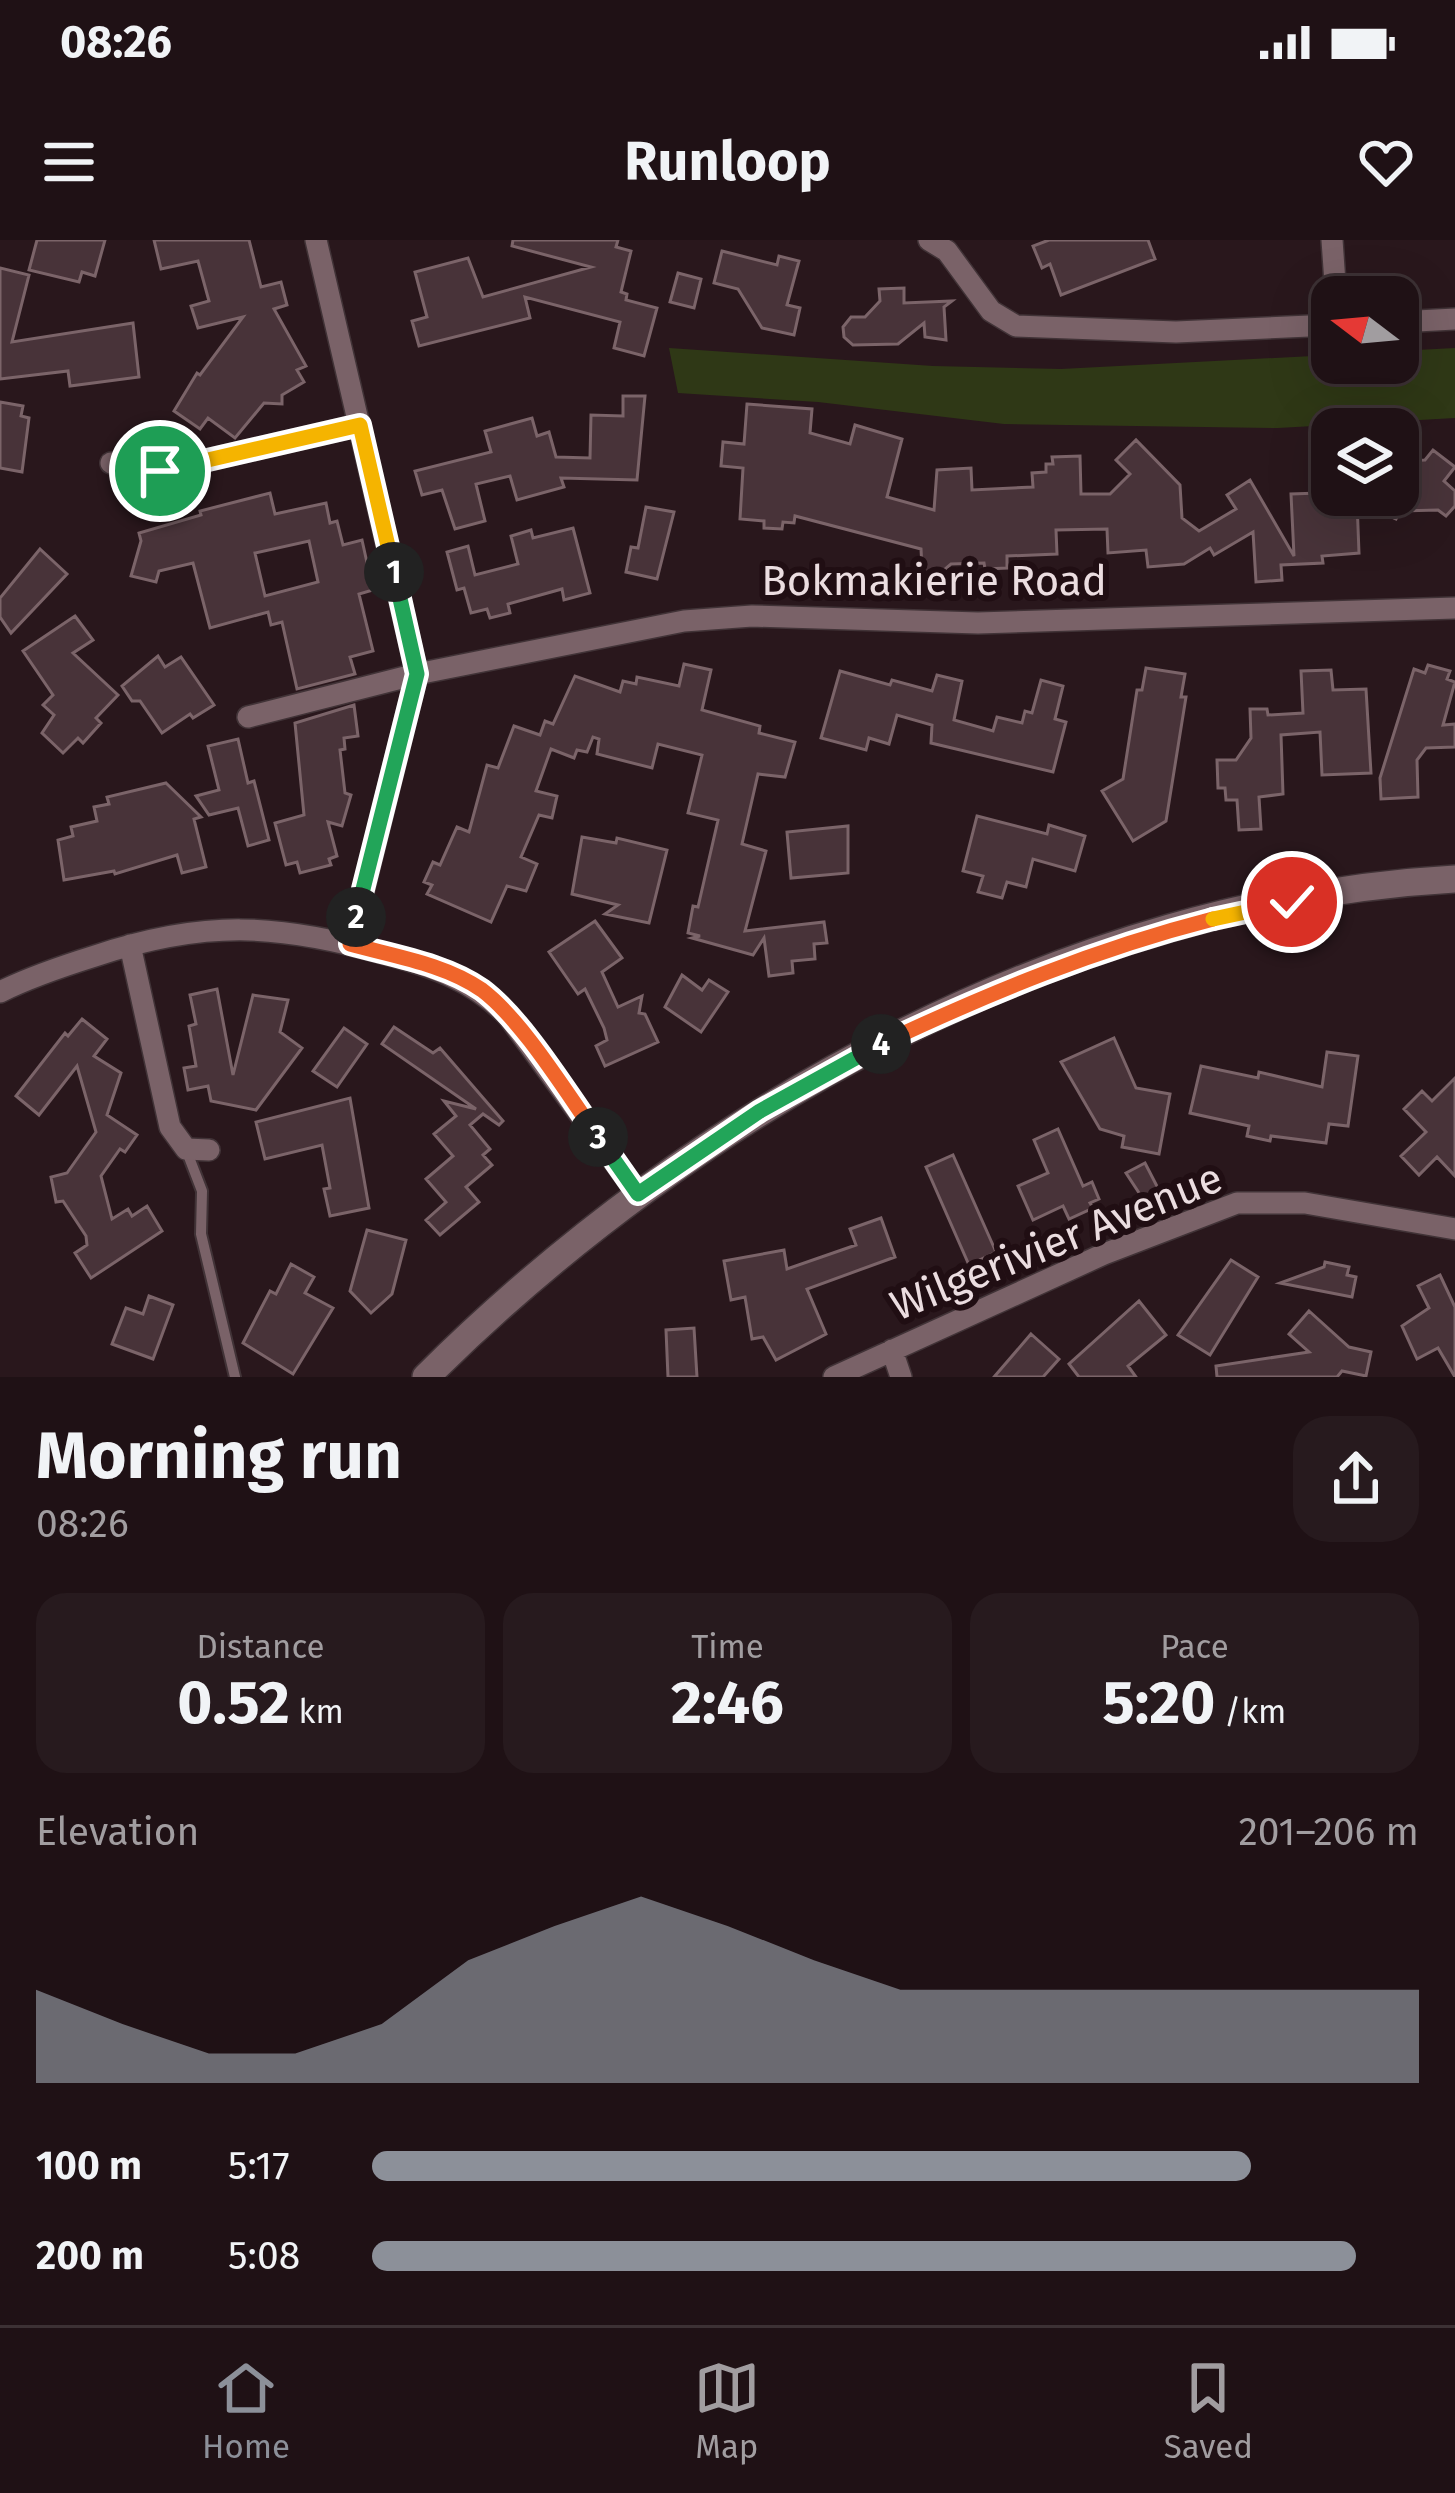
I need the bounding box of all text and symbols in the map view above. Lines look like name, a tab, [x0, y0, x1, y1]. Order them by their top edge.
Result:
text: 08:26	[60, 15, 172, 69]
icon: menu	[36, 129, 102, 195]
icon: heart	[1353, 129, 1419, 195]
text: Runloop	[624, 130, 831, 194]
north arrow	[1311, 276, 1419, 384]
map controls	[1311, 276, 1419, 516]
button: layers	[1311, 408, 1419, 516]
pin	[109, 420, 211, 522]
icon: arrive	[127, 438, 193, 504]
pin: 1	[364, 542, 424, 602]
text: 1	[386, 552, 402, 592]
street label: Bokmakierie Road	[761, 556, 1107, 606]
pin	[1241, 851, 1343, 953]
icon: check	[1259, 869, 1325, 935]
pin: 2	[326, 887, 386, 947]
text: 2	[347, 897, 365, 937]
pin: 4	[851, 1014, 911, 1074]
text: 4	[872, 1024, 890, 1064]
pin: 3	[568, 1107, 628, 1167]
text: 3	[589, 1117, 607, 1157]
street label: Wilgerivier Avenue	[883, 1153, 1229, 1331]
text: Morning run	[36, 1416, 402, 1495]
button: share	[1293, 1416, 1419, 1542]
text: 08:26	[36, 1501, 129, 1547]
text: Distance	[196, 1627, 325, 1667]
text: Time	[691, 1627, 764, 1667]
text: Pace	[1160, 1627, 1229, 1667]
text: 0.52	[177, 1667, 290, 1739]
text: 2:46	[671, 1667, 784, 1739]
text: 5:20	[1103, 1667, 1215, 1739]
text: km	[290, 1692, 344, 1732]
text: /km	[1215, 1692, 1286, 1732]
text: Elevation	[36, 1809, 199, 1855]
text: 201–206 m	[1239, 1809, 1419, 1855]
text: 100 m	[36, 2143, 142, 2189]
text: 5:17	[228, 2143, 290, 2189]
text: 200 m	[36, 2233, 144, 2279]
text: 5:08	[228, 2233, 300, 2279]
tab: Home	[202, 2355, 290, 2467]
tab: Map	[694, 2355, 760, 2467]
tab: Saved	[1164, 2355, 1253, 2467]

